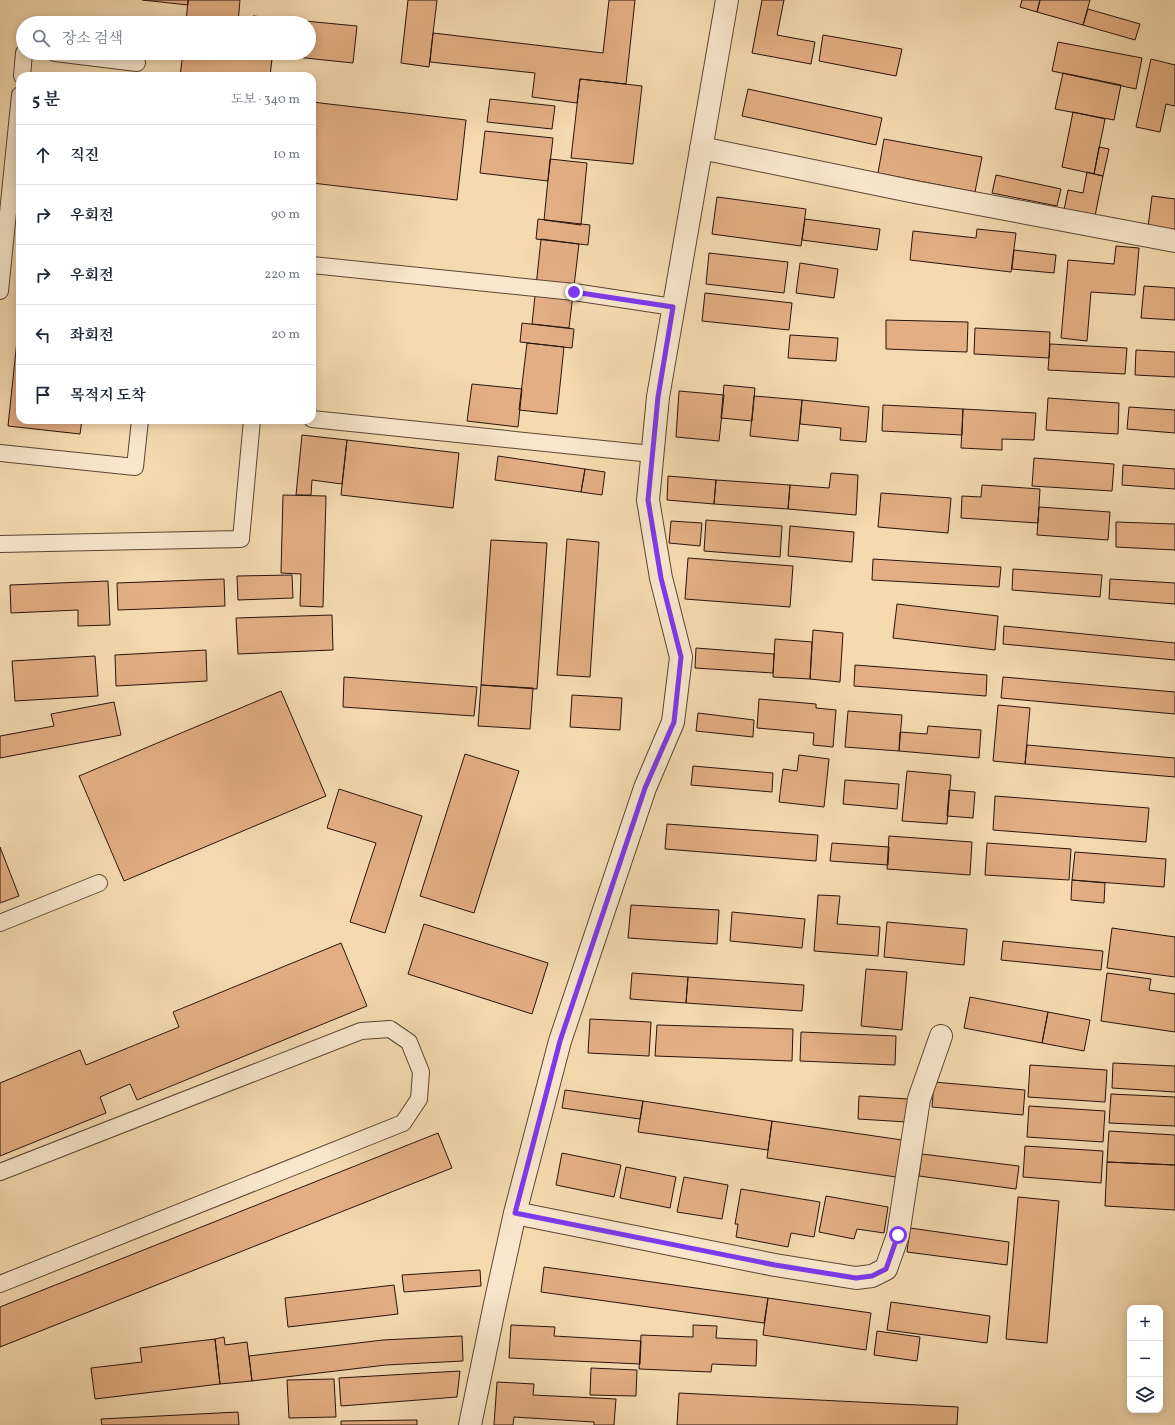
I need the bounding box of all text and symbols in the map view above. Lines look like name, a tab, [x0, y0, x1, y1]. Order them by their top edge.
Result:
search box	[16, 16, 316, 60]
icon: search	[30, 27, 52, 49]
text: 장소 검색	[62, 29, 123, 50]
text: 5 분	[32, 89, 60, 112]
text: 도보 · 340 m	[231, 91, 300, 109]
icon: ahead	[32, 144, 54, 166]
text: 직진	[70, 146, 99, 167]
text: 10 m	[273, 146, 300, 164]
icon: right	[32, 204, 54, 226]
text: 우회전	[70, 206, 113, 227]
text: 90 m	[271, 206, 300, 224]
icon: right	[32, 264, 54, 286]
text: 우회전	[70, 266, 113, 287]
text: 220 m	[264, 266, 300, 284]
route end	[565, 283, 583, 301]
icon: left	[32, 324, 54, 346]
text: 좌회전	[70, 326, 113, 347]
text: 20 m	[271, 326, 300, 344]
icon: arrive	[32, 384, 54, 406]
text: 목적지 도착	[70, 386, 145, 407]
route start	[889, 1226, 907, 1244]
map controls	[1127, 1305, 1163, 1413]
button: +	[1127, 1305, 1163, 1341]
button: −	[1127, 1341, 1163, 1377]
button: layers	[1127, 1377, 1163, 1413]

